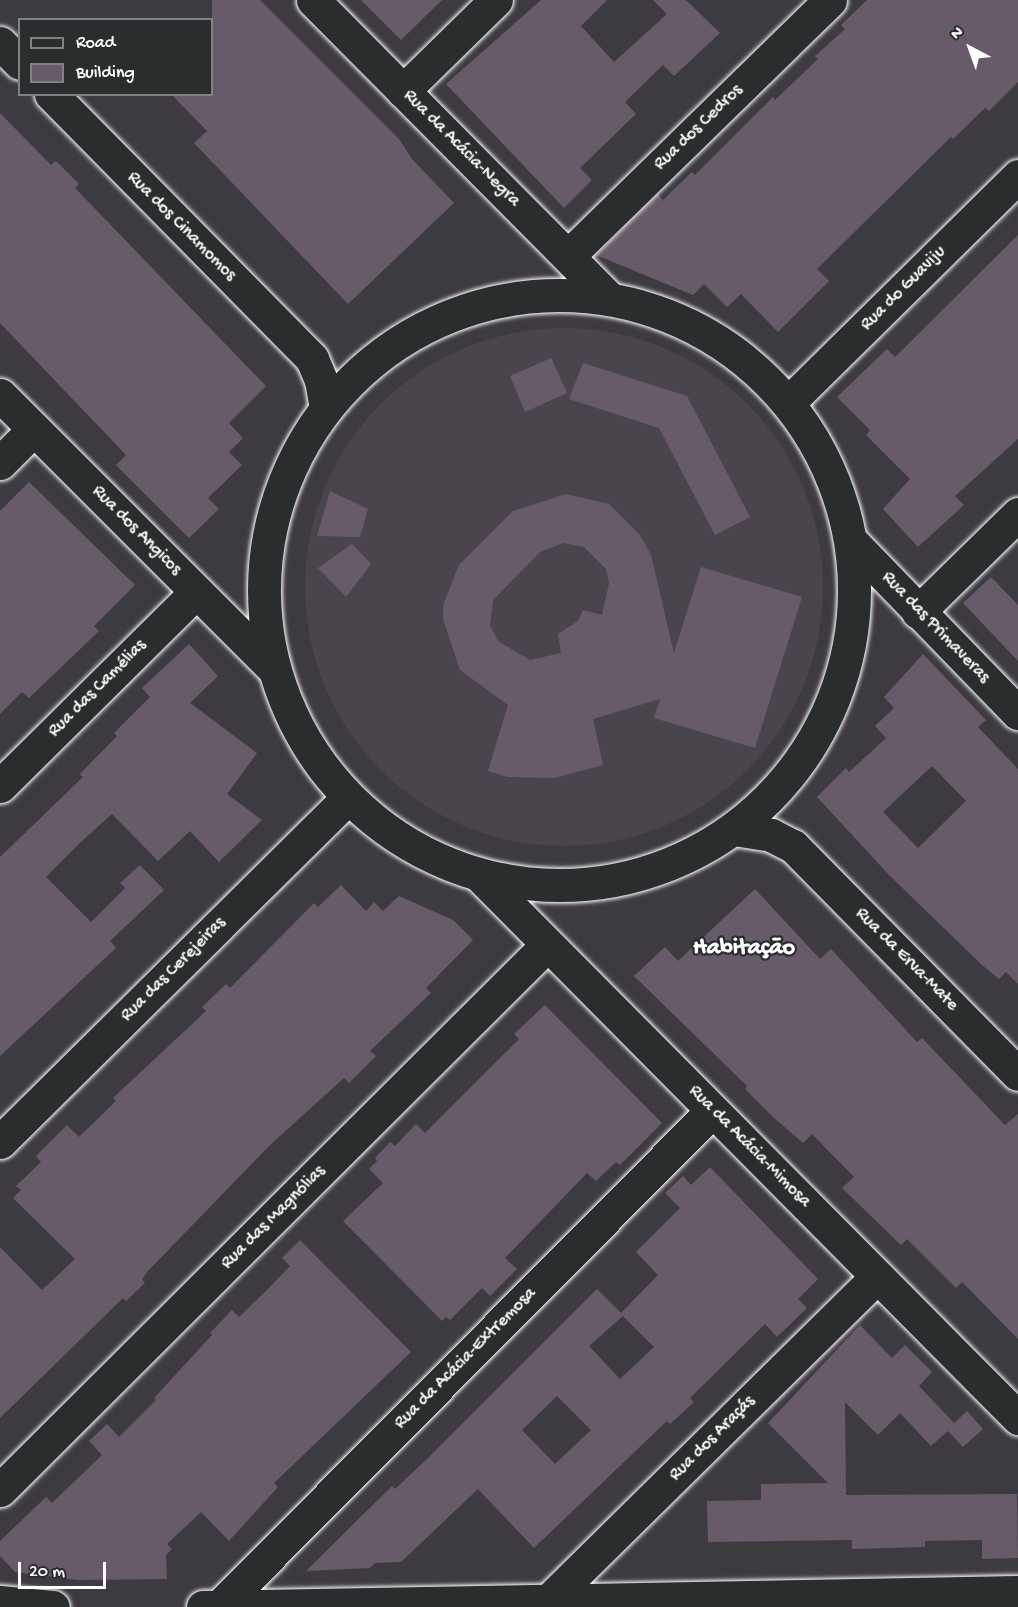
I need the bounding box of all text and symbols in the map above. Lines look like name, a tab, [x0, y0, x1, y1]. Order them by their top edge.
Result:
legend	[18, 18, 213, 96]
north arrow	[940, 18, 1000, 78]
text: N	[948, 23, 968, 45]
text: Road	[76, 33, 115, 54]
text: Building	[76, 63, 135, 84]
street label: Rua dos Cedros	[650, 80, 748, 176]
street label: Rua da Acácia-Negra	[398, 86, 524, 212]
street label: Rua dos Cinamomos	[122, 168, 240, 286]
street label: Rua do Guaviju	[857, 242, 951, 336]
street label: Rua dos Angicos	[87, 482, 185, 580]
street label: Rua das Primaveras	[876, 568, 994, 688]
street label: Rua das Camélias	[44, 635, 152, 743]
street label: Rua da Erva-Mate	[850, 904, 962, 1016]
street label: Rua das Cerejeiras	[117, 913, 231, 1027]
district label: Habitação	[693, 935, 795, 963]
street label: Rua da Acácia-Mimosa	[683, 1081, 815, 1213]
street label: Rua das Magnólias	[217, 1161, 331, 1275]
street label: Rua da Acácia-Extremosa	[391, 1284, 541, 1434]
street label: Rua dos Araçás	[666, 1392, 760, 1486]
scale bar	[21, 1550, 110, 1588]
text: 20 m	[29, 1562, 65, 1583]

